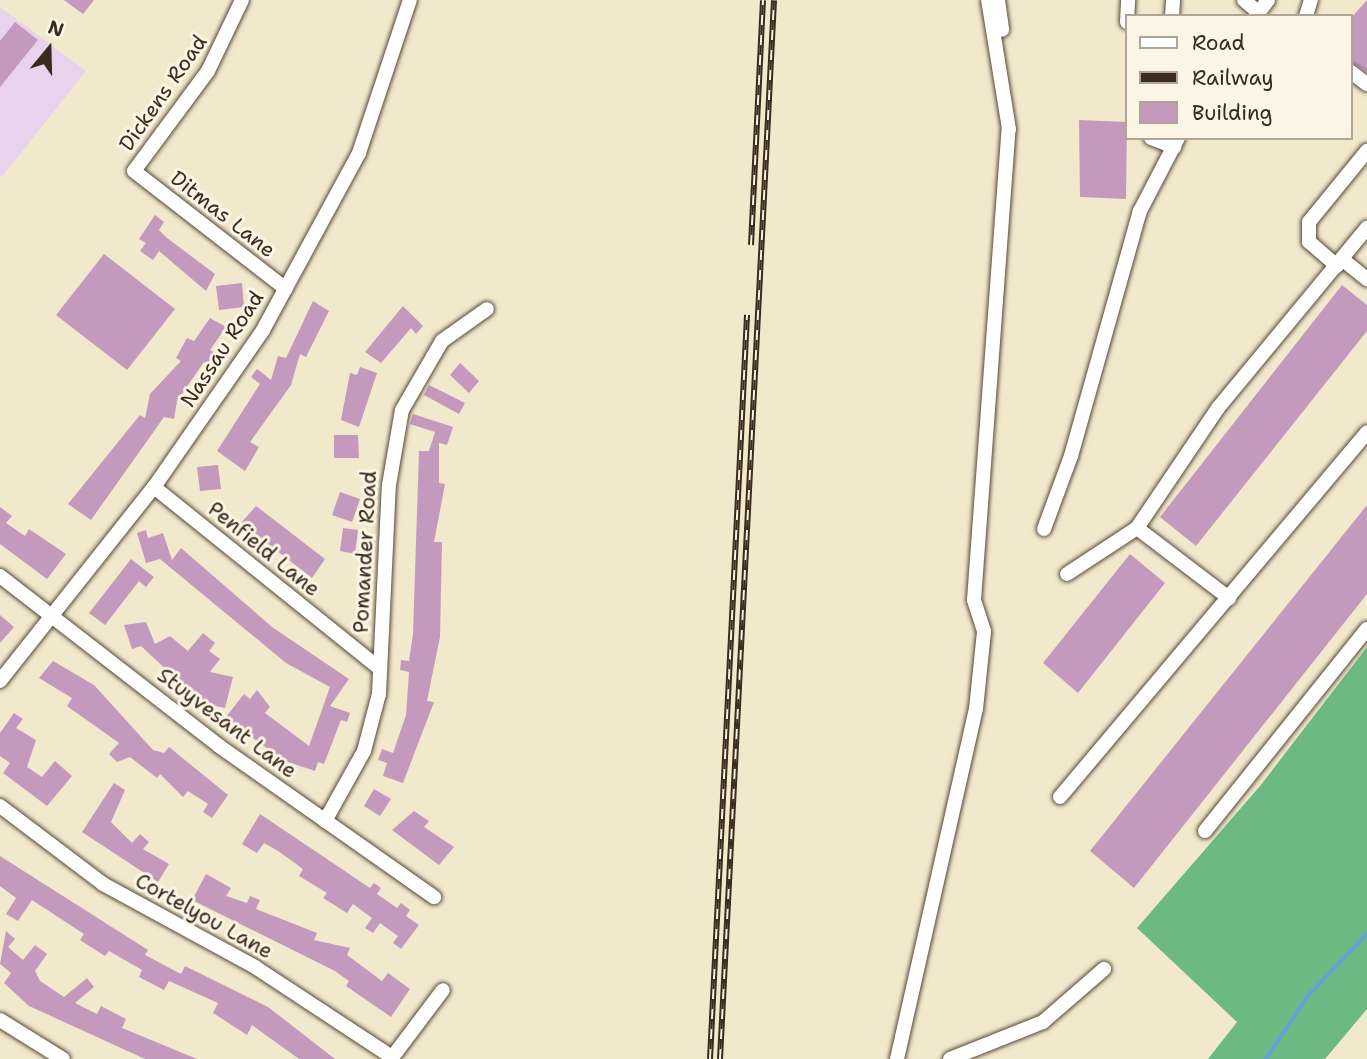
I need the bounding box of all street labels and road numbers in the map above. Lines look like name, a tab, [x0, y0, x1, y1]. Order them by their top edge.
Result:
street label: Dickens Road	[114, 30, 212, 156]
street label: Ditmas Lane	[166, 165, 280, 263]
street label: Nassau Road	[175, 286, 269, 412]
street label: Pomander Road	[348, 470, 382, 634]
street label: Penfield Lane	[203, 496, 325, 602]
street label: Stuyvesant Lane	[152, 662, 302, 784]
street label: Cortelyou Lane	[131, 868, 277, 964]

